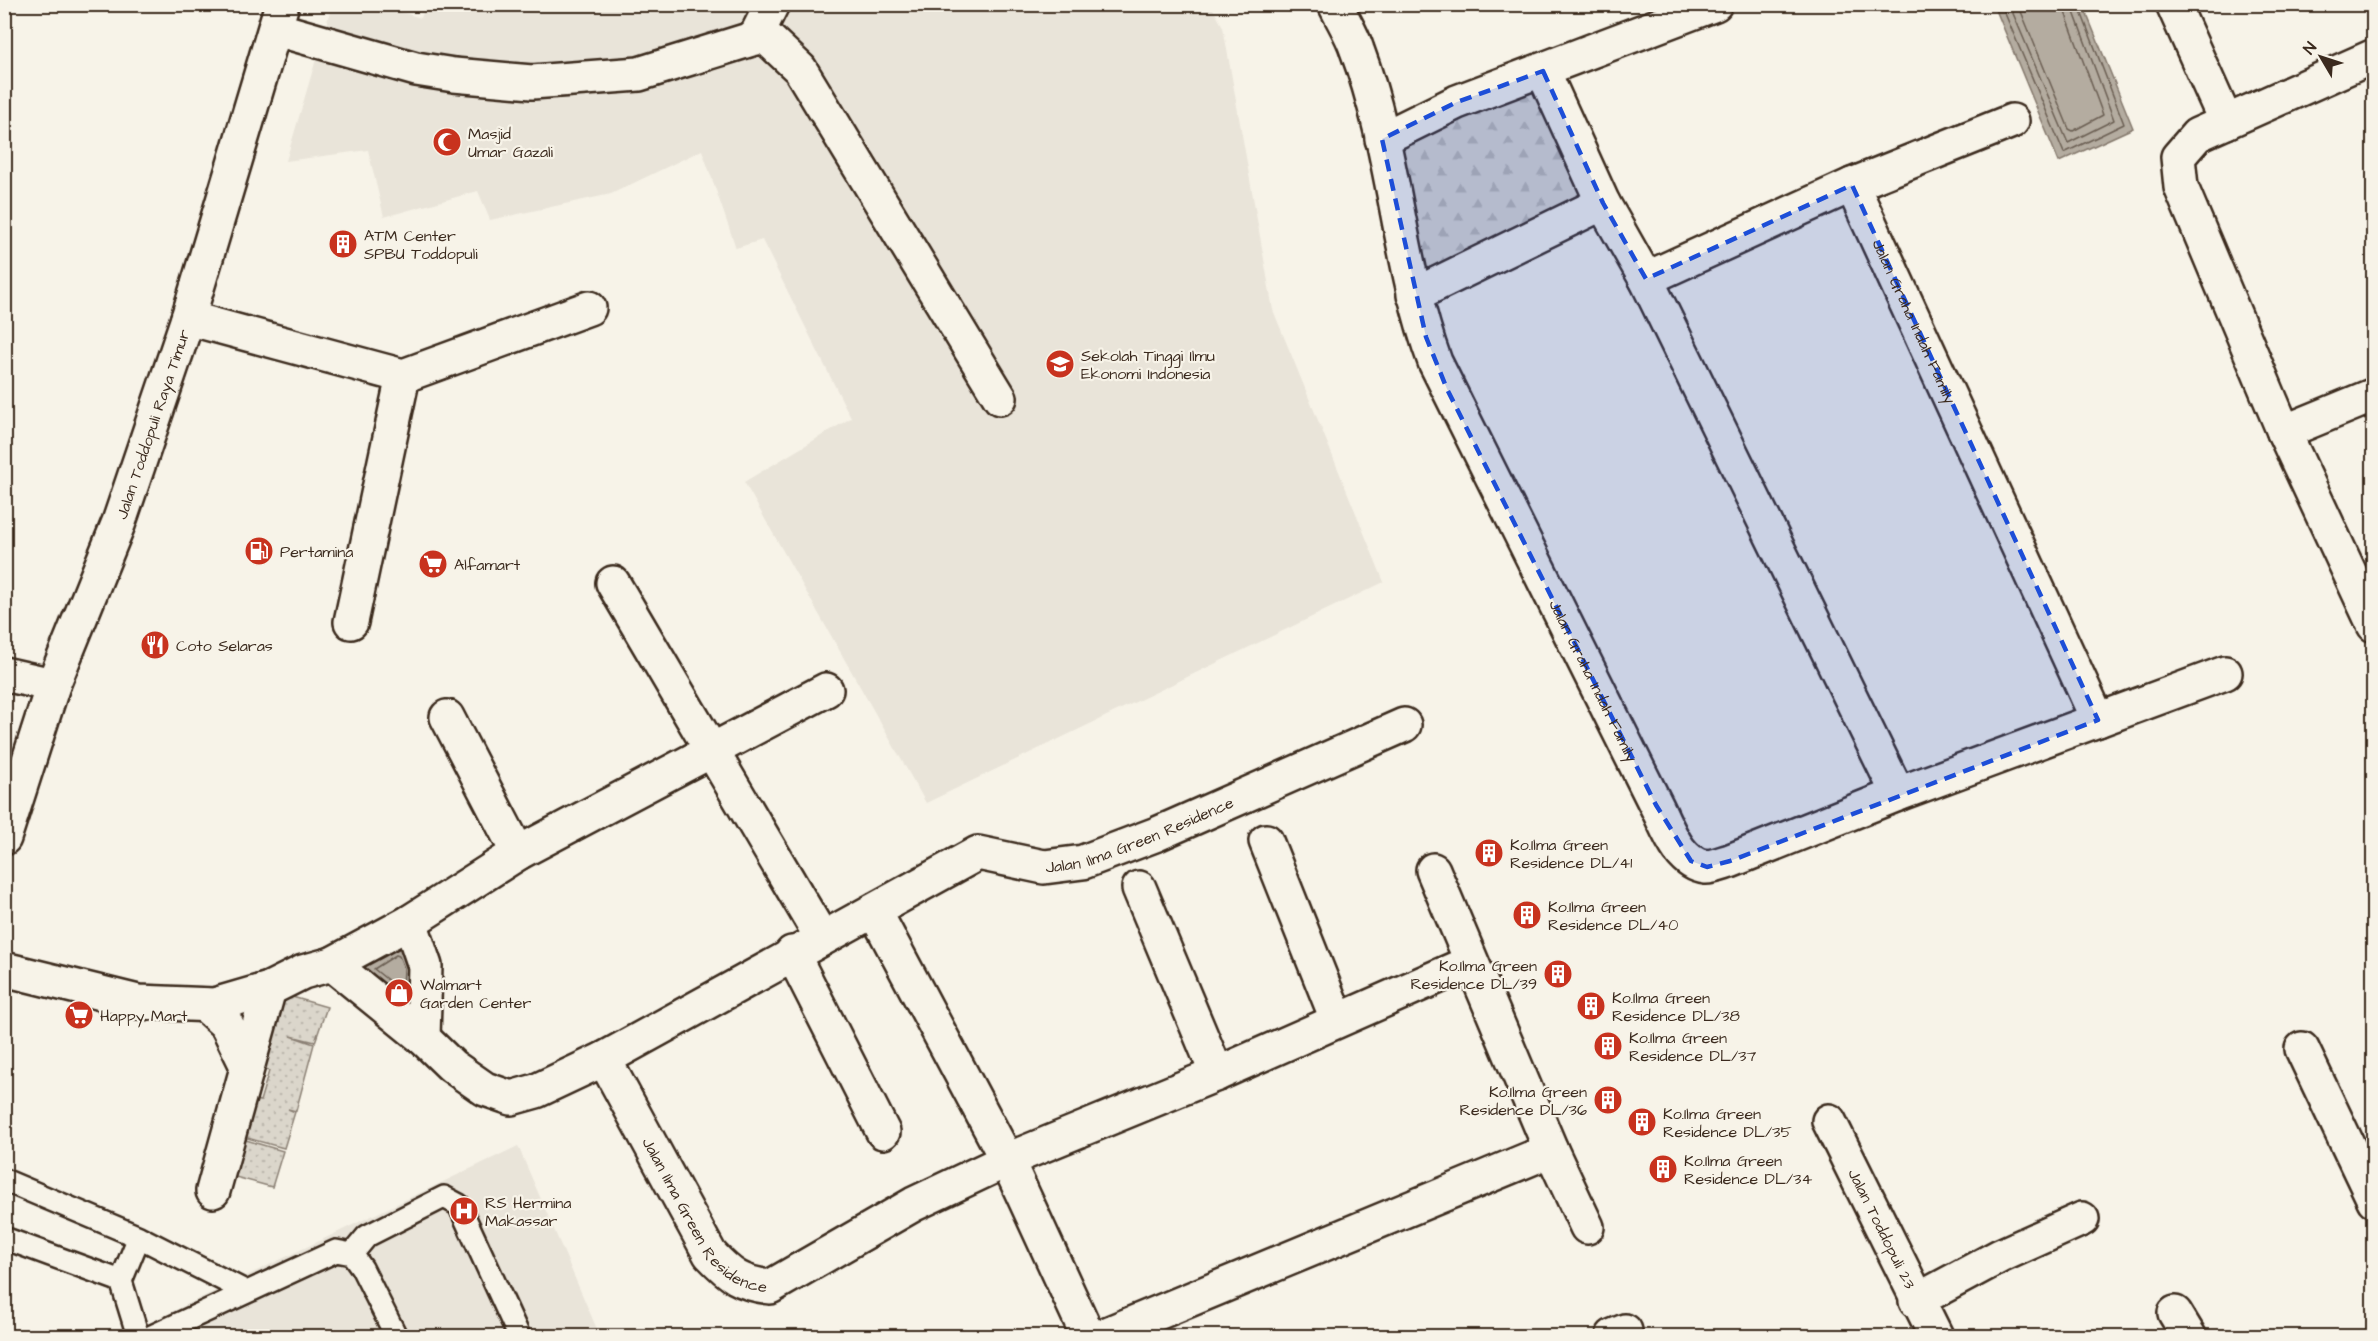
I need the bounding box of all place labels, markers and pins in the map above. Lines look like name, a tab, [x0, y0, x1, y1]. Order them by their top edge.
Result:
place label: Masjid Umar Gazali	[468, 123, 554, 163]
mosque icon: Masjid Umar Gazali	[431, 126, 463, 158]
place label: ATM Center SPBU Toddopuli	[364, 225, 478, 265]
building icon: ATM Center SPBU Toddopuli	[327, 228, 359, 260]
place label: Sekolah Tinggi Ilmu Ekonomi Indonesia	[1081, 345, 1215, 385]
school or university icon: Sekolah Tinggi Ilmu Ekonomi Indonesia	[1044, 348, 1076, 380]
fuel station icon: Pertamina	[243, 535, 275, 567]
place label: Pertamina	[280, 541, 353, 563]
supermarket icon: Alfamart	[417, 548, 449, 580]
place label: Alfamart	[454, 554, 521, 576]
restaurant icon: Coto Selaras	[139, 629, 171, 661]
place label: Coto Selaras	[176, 635, 273, 657]
place label: Ko.Ilma Green Residence DL/41	[1510, 834, 1632, 874]
building icon: Ko.Ilma Green Residence DL/41	[1473, 837, 1505, 869]
place label: Ko.Ilma Green Residence DL/40	[1548, 896, 1678, 936]
building icon: Ko.Ilma Green Residence DL/40	[1511, 899, 1543, 931]
place label: Ko.Ilma Green Residence DL/39	[1410, 955, 1537, 995]
building icon: Ko.Ilma Green Residence DL/39	[1542, 958, 1574, 990]
place label: Walmart Garden Center	[420, 974, 531, 1014]
shop icon: Walmart Garden Center	[383, 977, 415, 1009]
place label: Ko.Ilma Green Residence DL/38	[1612, 987, 1740, 1027]
building icon: Ko.Ilma Green Residence DL/38	[1575, 990, 1607, 1022]
supermarket icon: Happy Mart	[63, 999, 95, 1031]
place label: Happy Mart	[100, 1005, 188, 1028]
place label: Ko.Ilma Green Residence DL/37	[1629, 1027, 1756, 1067]
building icon: Ko.Ilma Green Residence DL/37	[1592, 1030, 1624, 1062]
place label: Ko.Ilma Green Residence DL/36	[1460, 1081, 1587, 1121]
building icon: Ko.Ilma Green Residence DL/36	[1592, 1084, 1624, 1116]
place label: Ko.Ilma Green Residence DL/35	[1663, 1103, 1792, 1143]
building icon: Ko.Ilma Green Residence DL/35	[1626, 1106, 1658, 1138]
place label: Ko.Ilma Green Residence DL/34	[1684, 1150, 1812, 1190]
building icon: Ko.Ilma Green Residence DL/34	[1647, 1153, 1679, 1185]
place label: RS Hermina Makassar	[485, 1192, 571, 1232]
hospital icon: RS Hermina Makassar	[448, 1195, 480, 1227]

